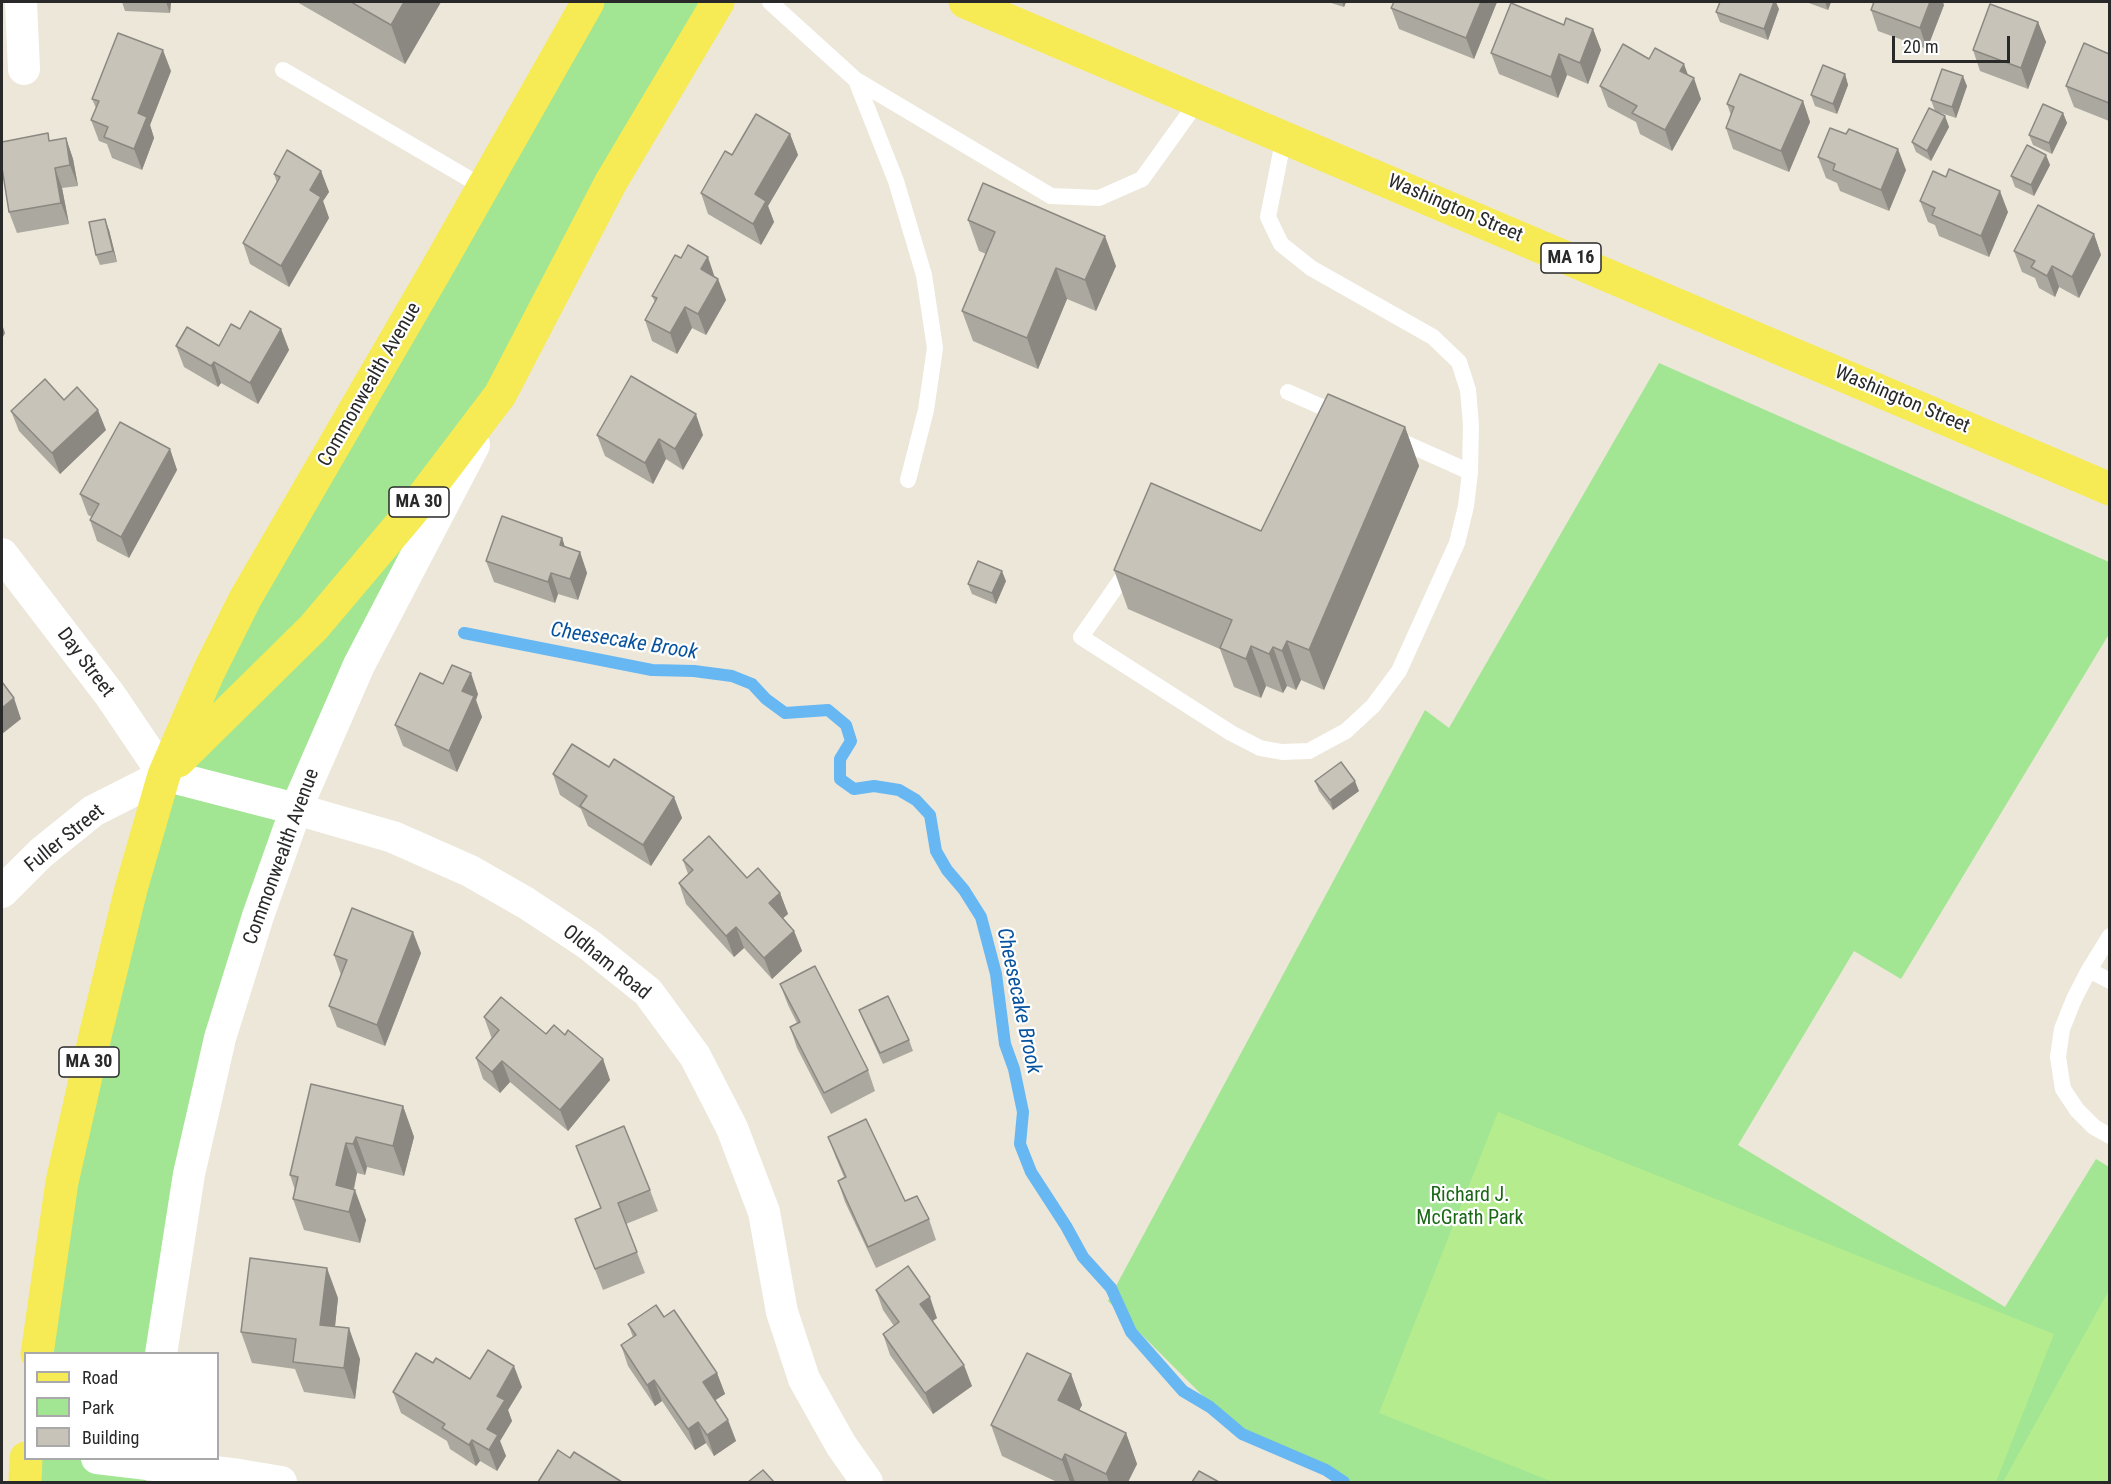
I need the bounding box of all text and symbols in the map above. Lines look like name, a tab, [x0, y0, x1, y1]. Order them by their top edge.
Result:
scale bar	[1895, 24, 2014, 62]
text: 20 m	[1903, 36, 1938, 57]
street label: Washington Street	[1384, 170, 1526, 248]
road number: MA 16	[1541, 243, 1601, 273]
street label: Commonwealth Avenue	[313, 299, 427, 471]
street label: Washington Street	[1831, 361, 1973, 439]
road number: MA 30	[389, 487, 449, 517]
water label: Cheesecake Brook	[549, 618, 699, 666]
street label: Day Street	[51, 624, 119, 702]
street label: Commonwealth Avenue	[239, 766, 325, 948]
street label: Fuller Street	[20, 800, 110, 878]
street label: Oldham Road	[557, 920, 655, 1006]
water label: Cheesecake Brook	[990, 926, 1046, 1076]
road number: MA 30	[59, 1047, 119, 1077]
park label: Richard J. McGrath Park	[1416, 1184, 1524, 1231]
legend	[24, 1352, 219, 1460]
text: Road	[82, 1367, 118, 1388]
text: Park	[82, 1397, 114, 1418]
text: Building	[82, 1427, 139, 1448]

